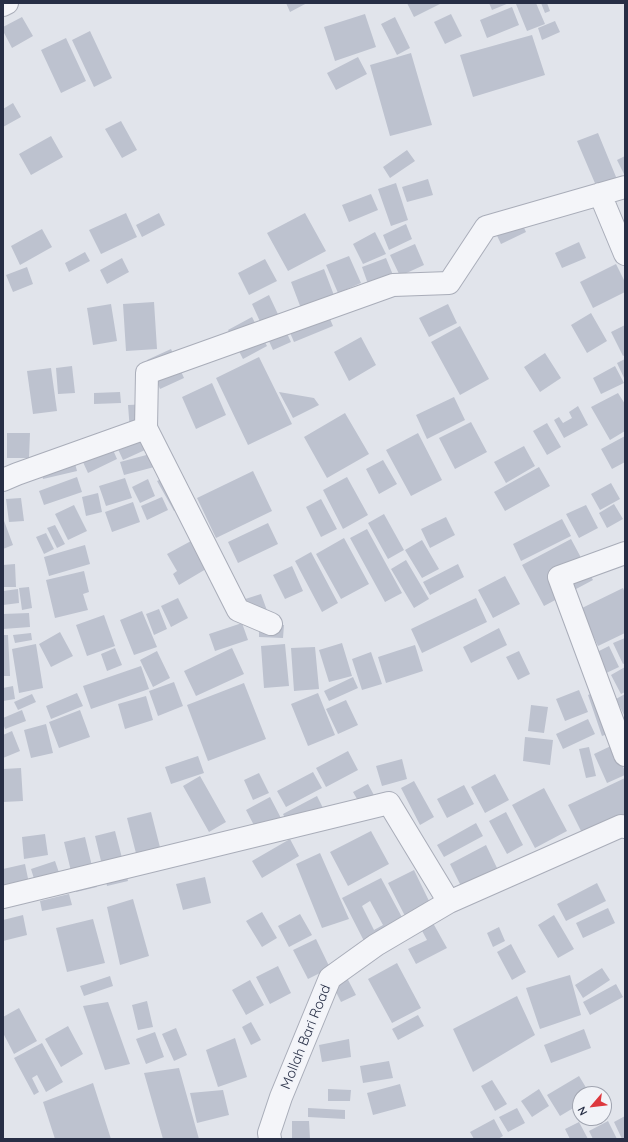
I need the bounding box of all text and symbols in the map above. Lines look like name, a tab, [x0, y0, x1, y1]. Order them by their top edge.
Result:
street label: Mollah Bari Road	[277, 982, 335, 1092]
north arrow	[572, 1086, 612, 1126]
text: N	[574, 1104, 590, 1118]

